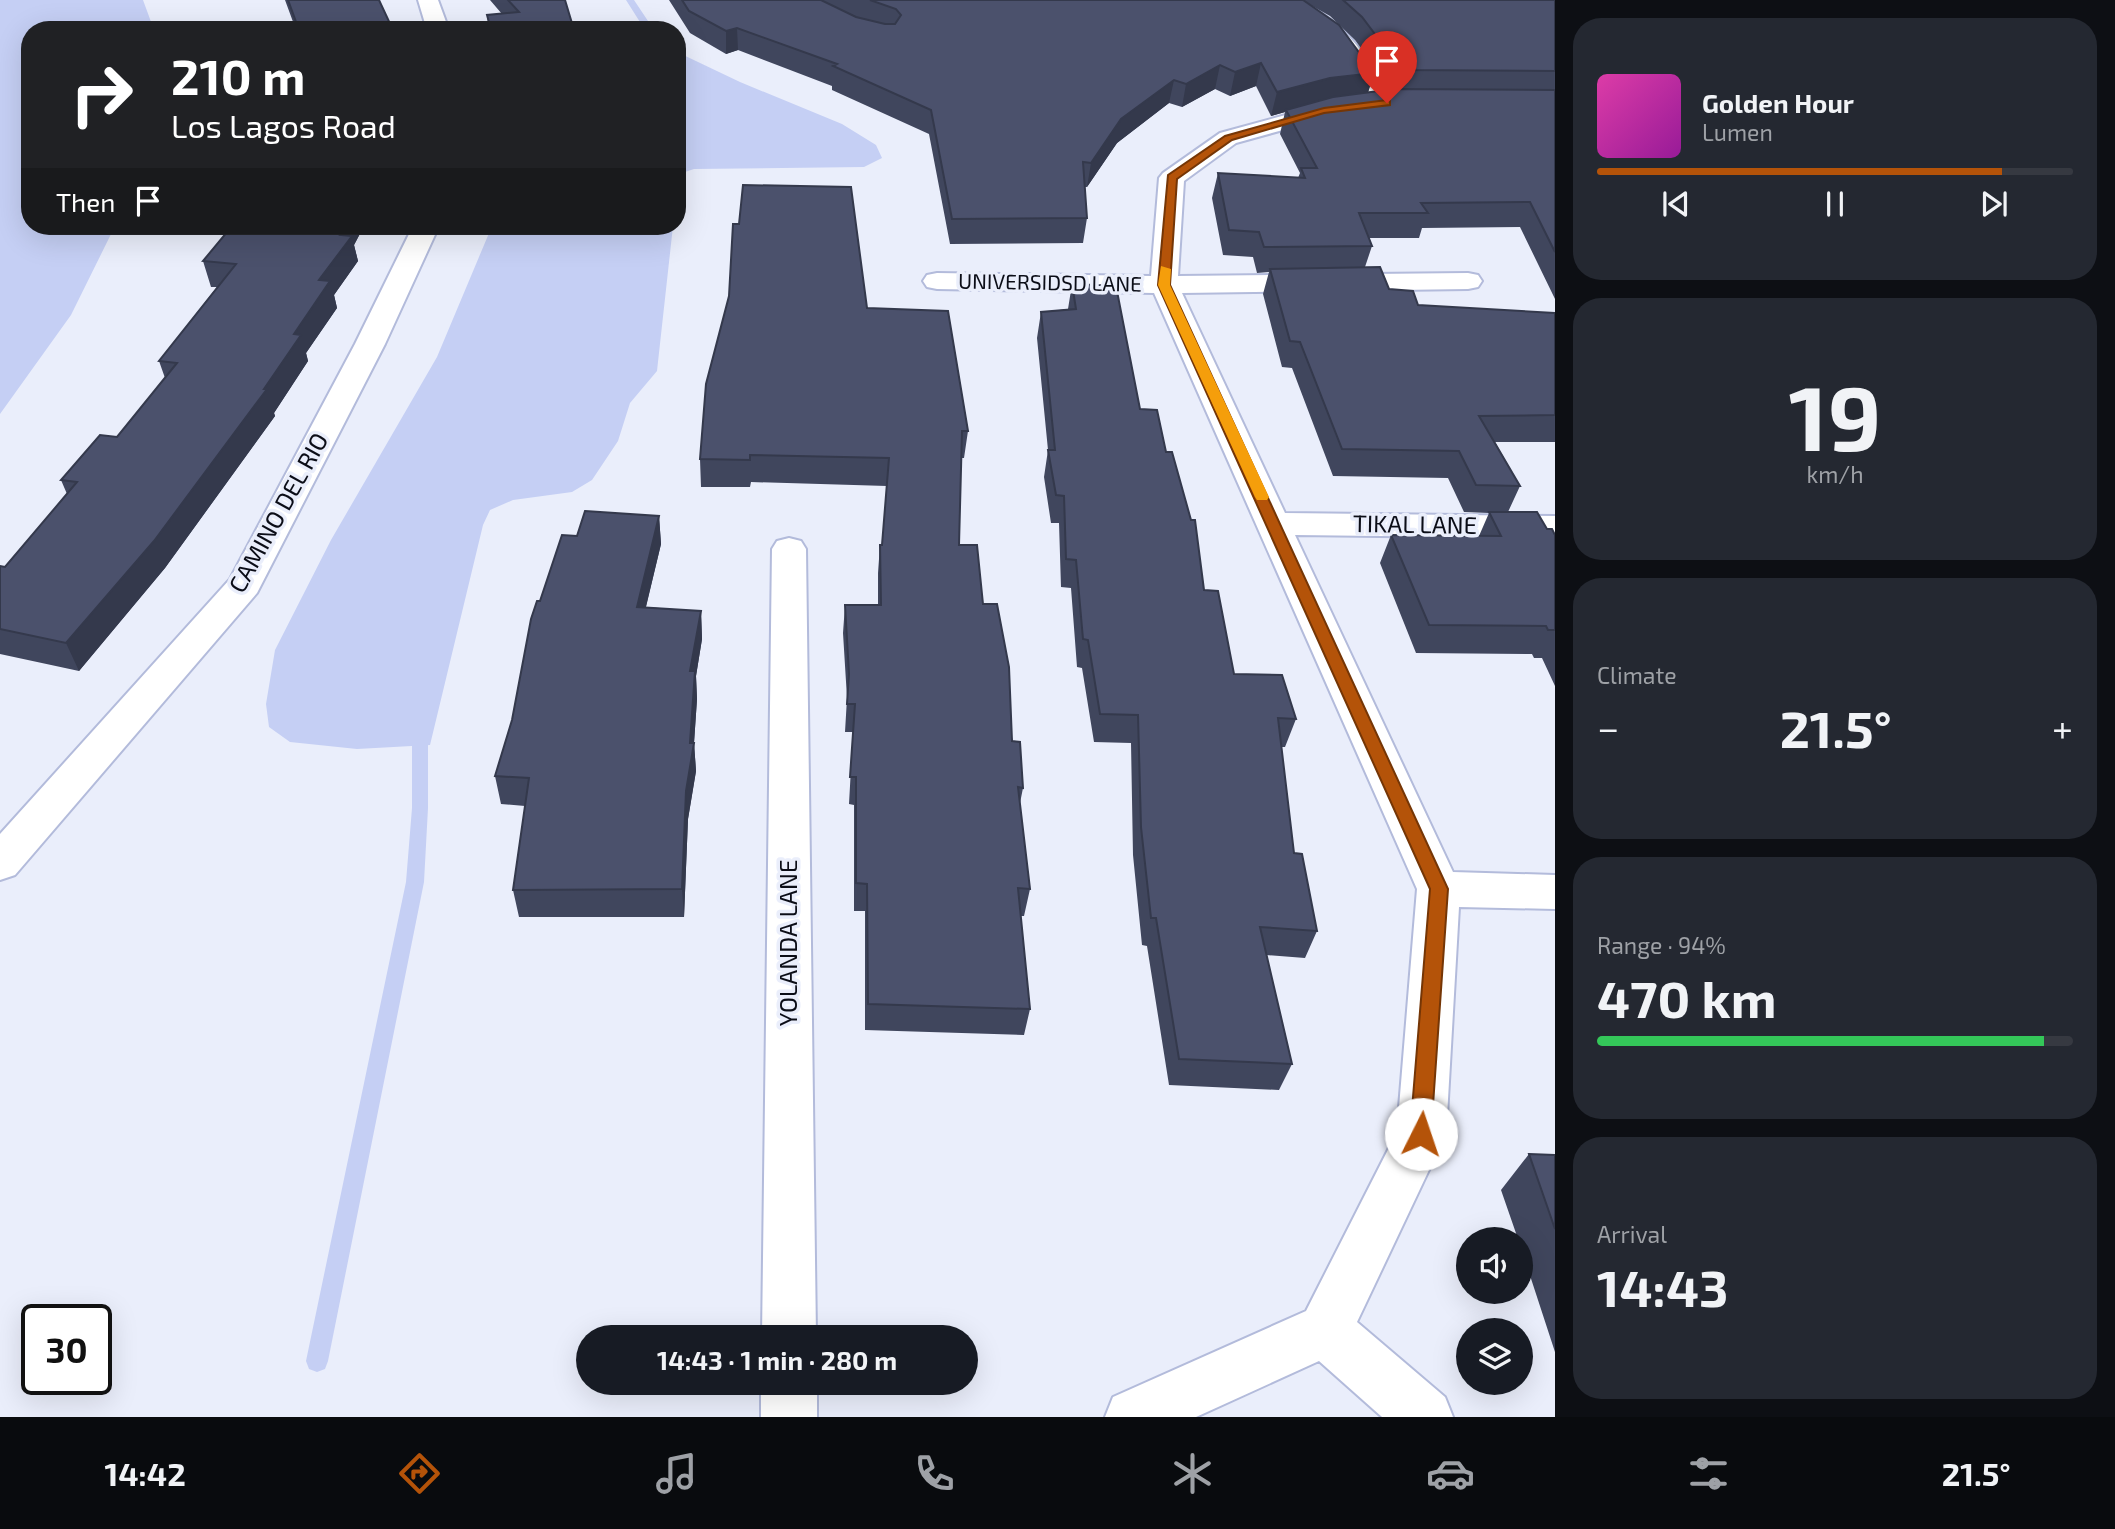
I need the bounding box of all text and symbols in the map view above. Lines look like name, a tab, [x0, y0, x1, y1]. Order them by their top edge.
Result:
pin	[1357, 31, 1417, 103]
icon: arrive	[1368, 42, 1406, 80]
text: 210 m	[171, 46, 305, 105]
icon: right	[56, 49, 147, 140]
text: Golden Hour	[1702, 87, 1854, 118]
text: Los Lagos Road	[171, 106, 396, 144]
text: Lumen	[1702, 118, 1773, 146]
icon: arrive	[129, 182, 167, 220]
icon: previous	[1657, 185, 1695, 223]
icon: pause	[1816, 185, 1854, 223]
icon: next	[1975, 185, 2013, 223]
text: Then	[56, 186, 115, 217]
street label: UNIVERSIDSD LANE	[958, 267, 1142, 296]
text: 19	[1788, 360, 1882, 469]
street label: CAMINO DEL RIO	[222, 427, 333, 597]
text: km/h	[1806, 460, 1864, 488]
street label: TIKAL LANE	[1353, 508, 1477, 539]
text: Climate	[1597, 661, 1677, 689]
text: 21.5°	[1780, 696, 1892, 758]
text: −	[1597, 704, 1619, 750]
text: +	[2052, 704, 2073, 750]
street label: YOLANDA LANE	[773, 860, 802, 1026]
text: Range · 94%	[1597, 931, 1726, 959]
text: 470 km	[1597, 966, 1777, 1028]
position arrow	[1384, 1097, 1458, 1171]
text: Arrival	[1597, 1220, 1667, 1248]
map controls	[1456, 1227, 1533, 1395]
button: sound	[1456, 1227, 1533, 1304]
text: 14:43	[1597, 1255, 1729, 1317]
speed limit sign: 30	[21, 1304, 112, 1395]
button: layers	[1456, 1318, 1533, 1395]
text: 14:43 · 1 min · 280 m	[657, 1344, 897, 1375]
icon: directions	[395, 1449, 444, 1498]
icon: music	[652, 1449, 701, 1498]
icon: phone	[910, 1449, 959, 1498]
icon: climate	[1168, 1449, 1217, 1498]
icon: car	[1426, 1449, 1475, 1498]
icon: filters	[1684, 1449, 1733, 1498]
text: 14:42	[104, 1454, 186, 1492]
text: 21.5°	[1942, 1454, 2011, 1492]

